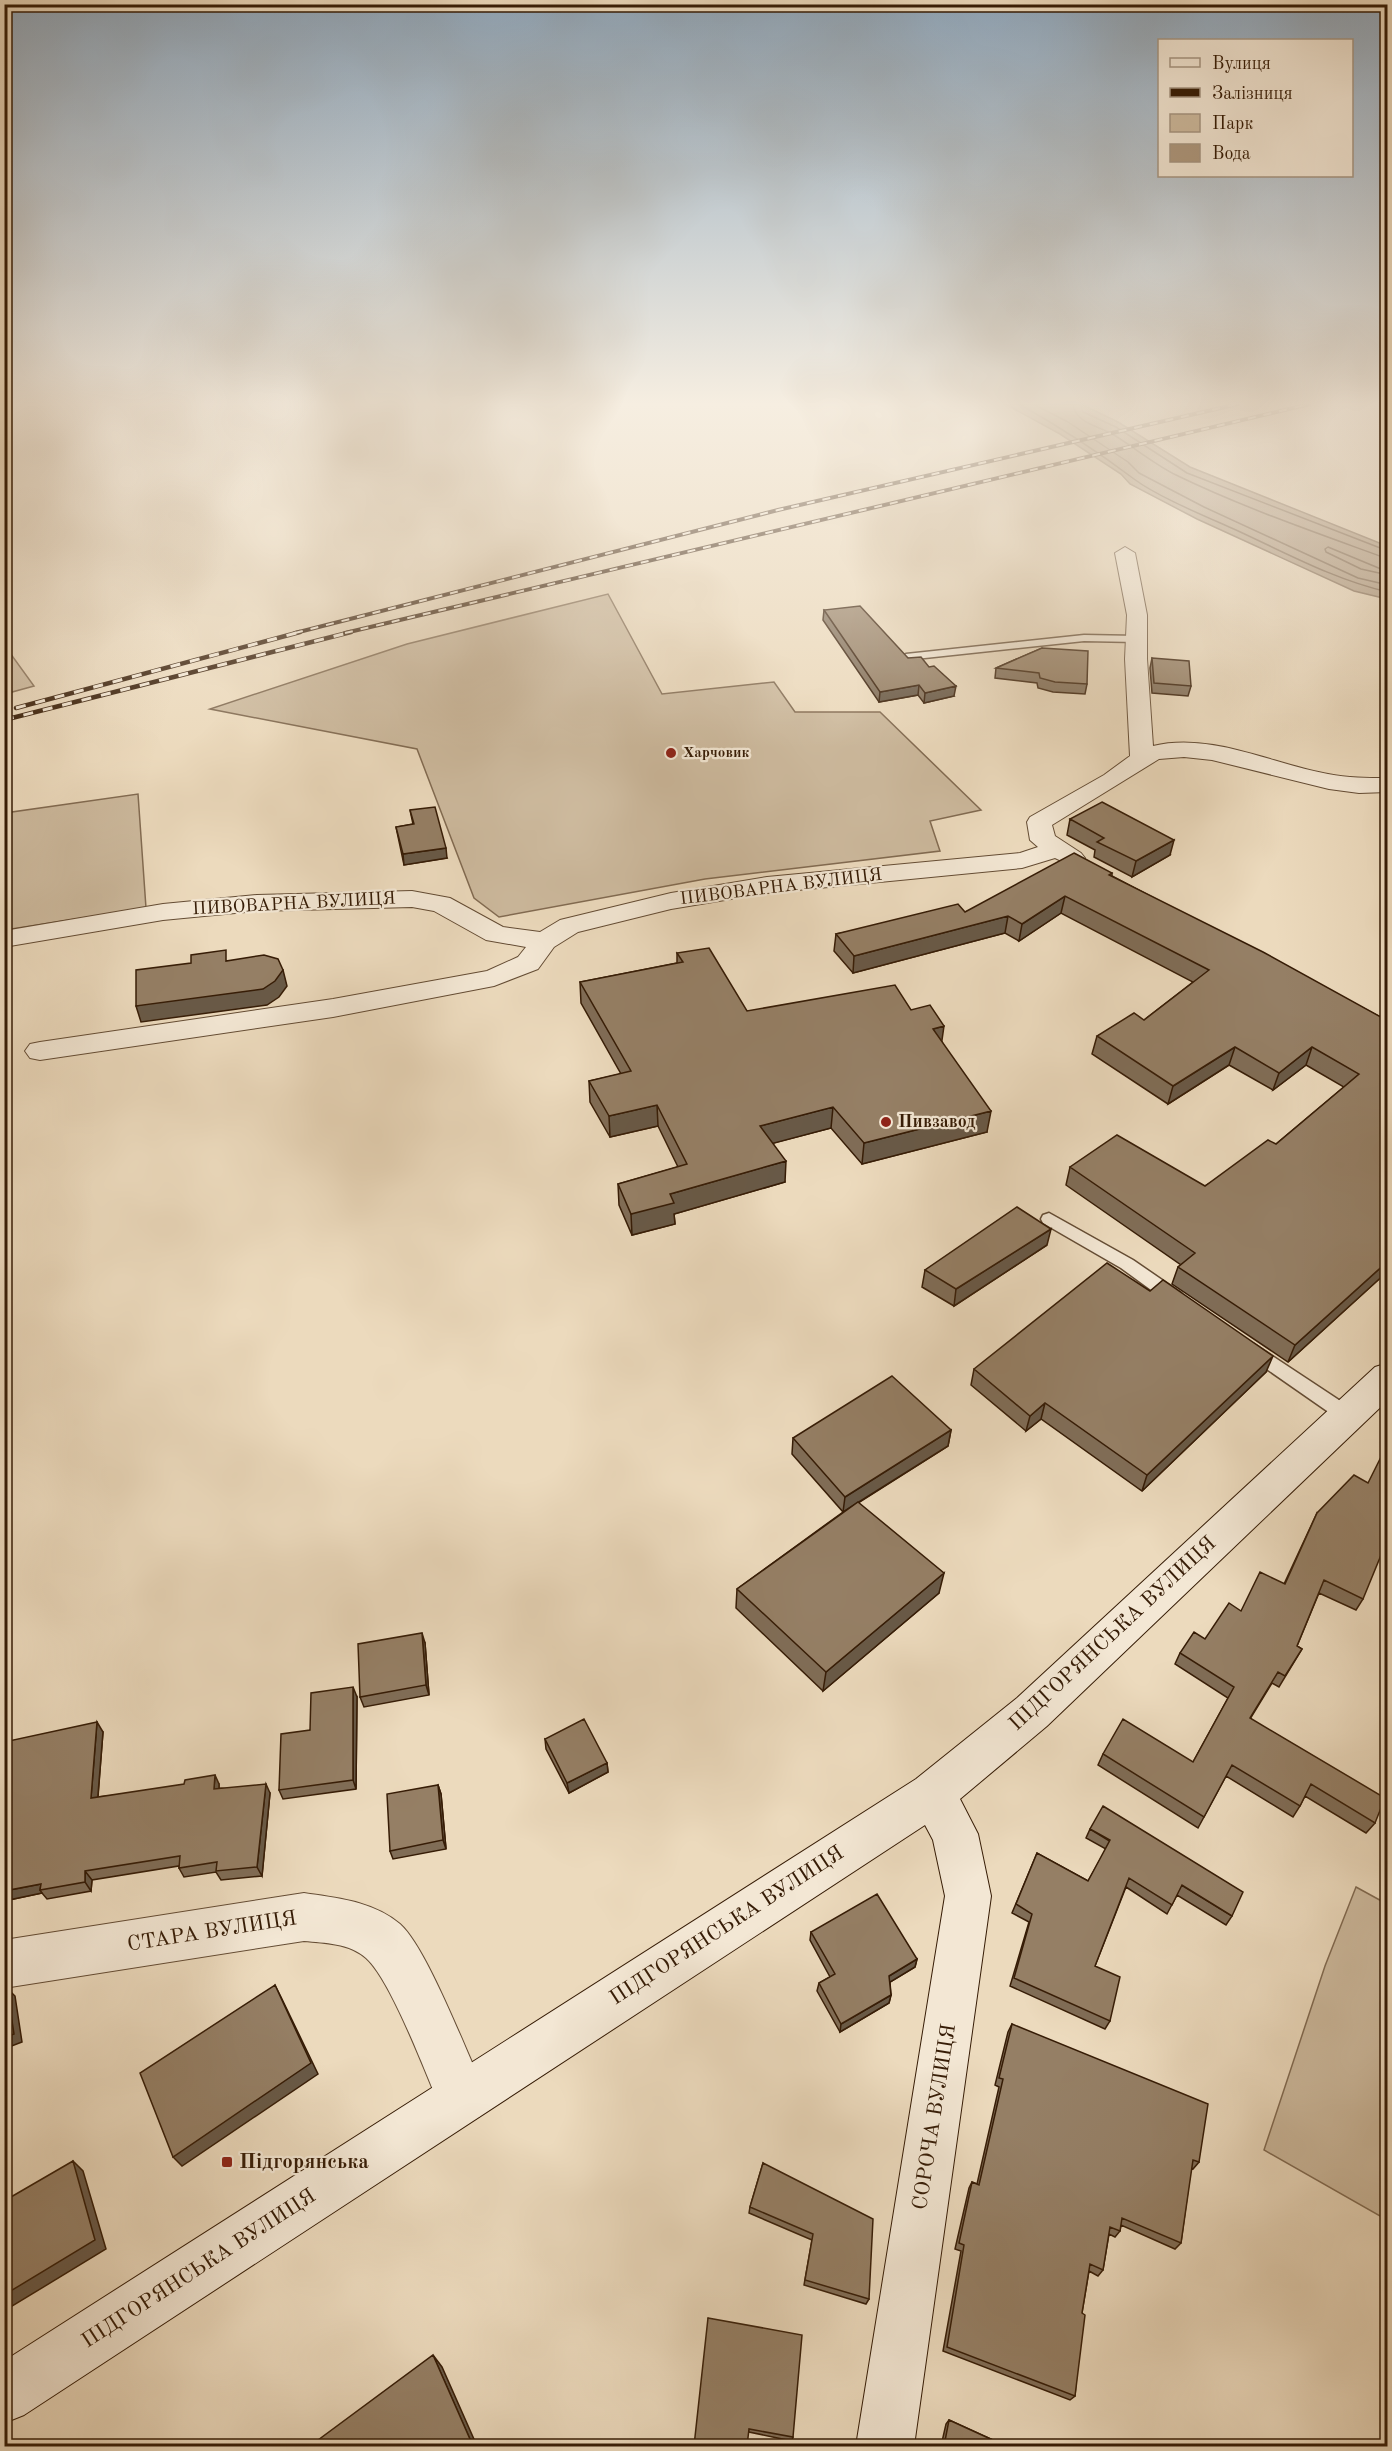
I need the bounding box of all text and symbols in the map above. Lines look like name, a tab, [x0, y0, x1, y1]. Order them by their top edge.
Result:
legend	[1158, 39, 1353, 177]
text: Вулиця	[1212, 55, 1271, 73]
text: Залізниця	[1212, 85, 1293, 103]
text: Парк	[1212, 115, 1253, 133]
text: Вода	[1212, 145, 1251, 163]
marker: Харчовик	[664, 746, 678, 760]
place label: Харчовик	[683, 746, 750, 761]
street label: ПИВОВАРНА ВУЛИЦЯ	[679, 866, 883, 908]
street label: ПИВОВАРНА ВУЛИЦЯ	[192, 890, 396, 918]
place label: Пивзавод	[898, 1113, 976, 1131]
marker: Пивзавод	[879, 1115, 893, 1129]
street label: ПІДГОРЯНСЬКА ВУЛИЦЯ	[1006, 1533, 1220, 1735]
street label: ПІДГОРЯНСЬКА ВУЛИЦЯ	[606, 1843, 848, 2009]
street label: СТАРА ВУЛИЦЯ	[126, 1908, 298, 1956]
street label: СОРОЧА ВУЛИЦЯ	[910, 2023, 960, 2211]
place label: Підгорянська	[239, 2152, 369, 2173]
marker: Підгорянська	[220, 2155, 234, 2169]
street label: ПІДГОРЯНСЬКА ВУЛИЦЯ	[78, 2186, 320, 2352]

